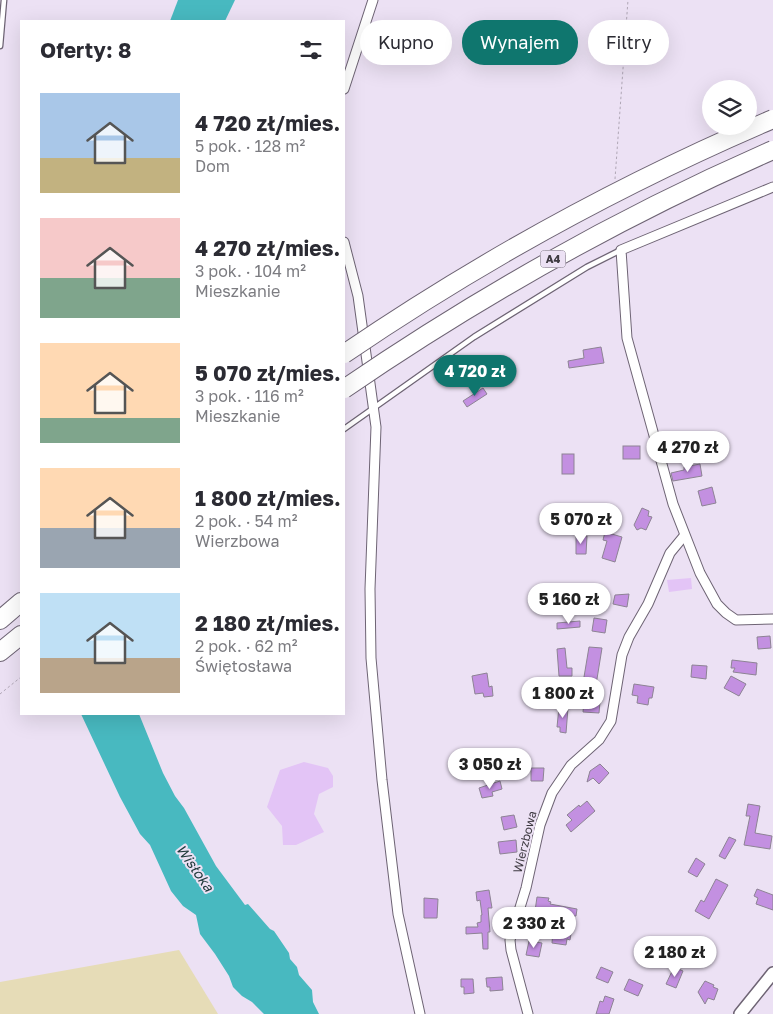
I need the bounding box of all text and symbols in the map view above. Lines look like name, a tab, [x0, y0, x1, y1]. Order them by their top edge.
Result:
chip: Kupno	[360, 20, 452, 65]
chip: Wynajem	[462, 20, 578, 65]
chip: Filtry	[588, 20, 669, 65]
icon: filters	[297, 36, 325, 64]
text: Oferty: 8	[40, 37, 131, 63]
map controls	[702, 80, 757, 135]
button: layers	[702, 80, 757, 135]
text: 4 720 zł/mies.	[195, 110, 340, 136]
icon: home	[80, 113, 140, 173]
text: 5 pok. · 128 m²	[195, 136, 305, 156]
text: Dom	[195, 156, 230, 176]
text: 4 270 zł/mies.	[195, 235, 340, 261]
icon: home	[80, 238, 140, 298]
road number: A4	[540, 250, 566, 268]
text: 3 pok. · 104 m²	[195, 261, 306, 281]
text: Mieszkanie	[195, 281, 280, 301]
pin: 4 720 zł	[423, 354, 527, 397]
text: 5 070 zł/mies.	[195, 360, 341, 386]
text: 4 720 zł	[444, 361, 506, 381]
icon: home	[80, 363, 140, 423]
text: 3 pok. · 116 m²	[195, 386, 304, 406]
text: Mieszkanie	[195, 406, 280, 426]
pin: 4 270 zł	[636, 430, 740, 473]
text: 4 270 zł	[657, 437, 719, 457]
text: 1 800 zł/mies.	[195, 485, 341, 511]
icon: home	[80, 488, 140, 548]
pin: 5 070 zł	[529, 502, 633, 545]
text: 5 070 zł	[550, 509, 612, 529]
text: 2 pok. · 54 m²	[195, 511, 297, 531]
text: Wierzbowa	[195, 531, 279, 551]
pin: 5 160 zł	[517, 582, 621, 625]
text: 5 160 zł	[539, 589, 599, 609]
text: 2 180 zł/mies.	[195, 610, 340, 636]
icon: home	[80, 613, 140, 673]
text: 2 pok. · 62 m²	[195, 636, 297, 656]
text: Świętosława	[195, 656, 292, 676]
pin: 1 800 zł	[511, 676, 615, 719]
text: 1 800 zł	[532, 683, 594, 703]
pin: 3 050 zł	[438, 748, 542, 790]
text: 3 050 zł	[459, 754, 521, 774]
street label: Wierzbowa	[510, 809, 539, 874]
water label: Wisłoka	[173, 841, 218, 895]
pin: 2 330 zł	[482, 906, 586, 949]
text: 2 330 zł	[503, 913, 565, 933]
pin: 2 180 zł	[623, 936, 727, 978]
text: 2 180 zł	[645, 942, 705, 962]

